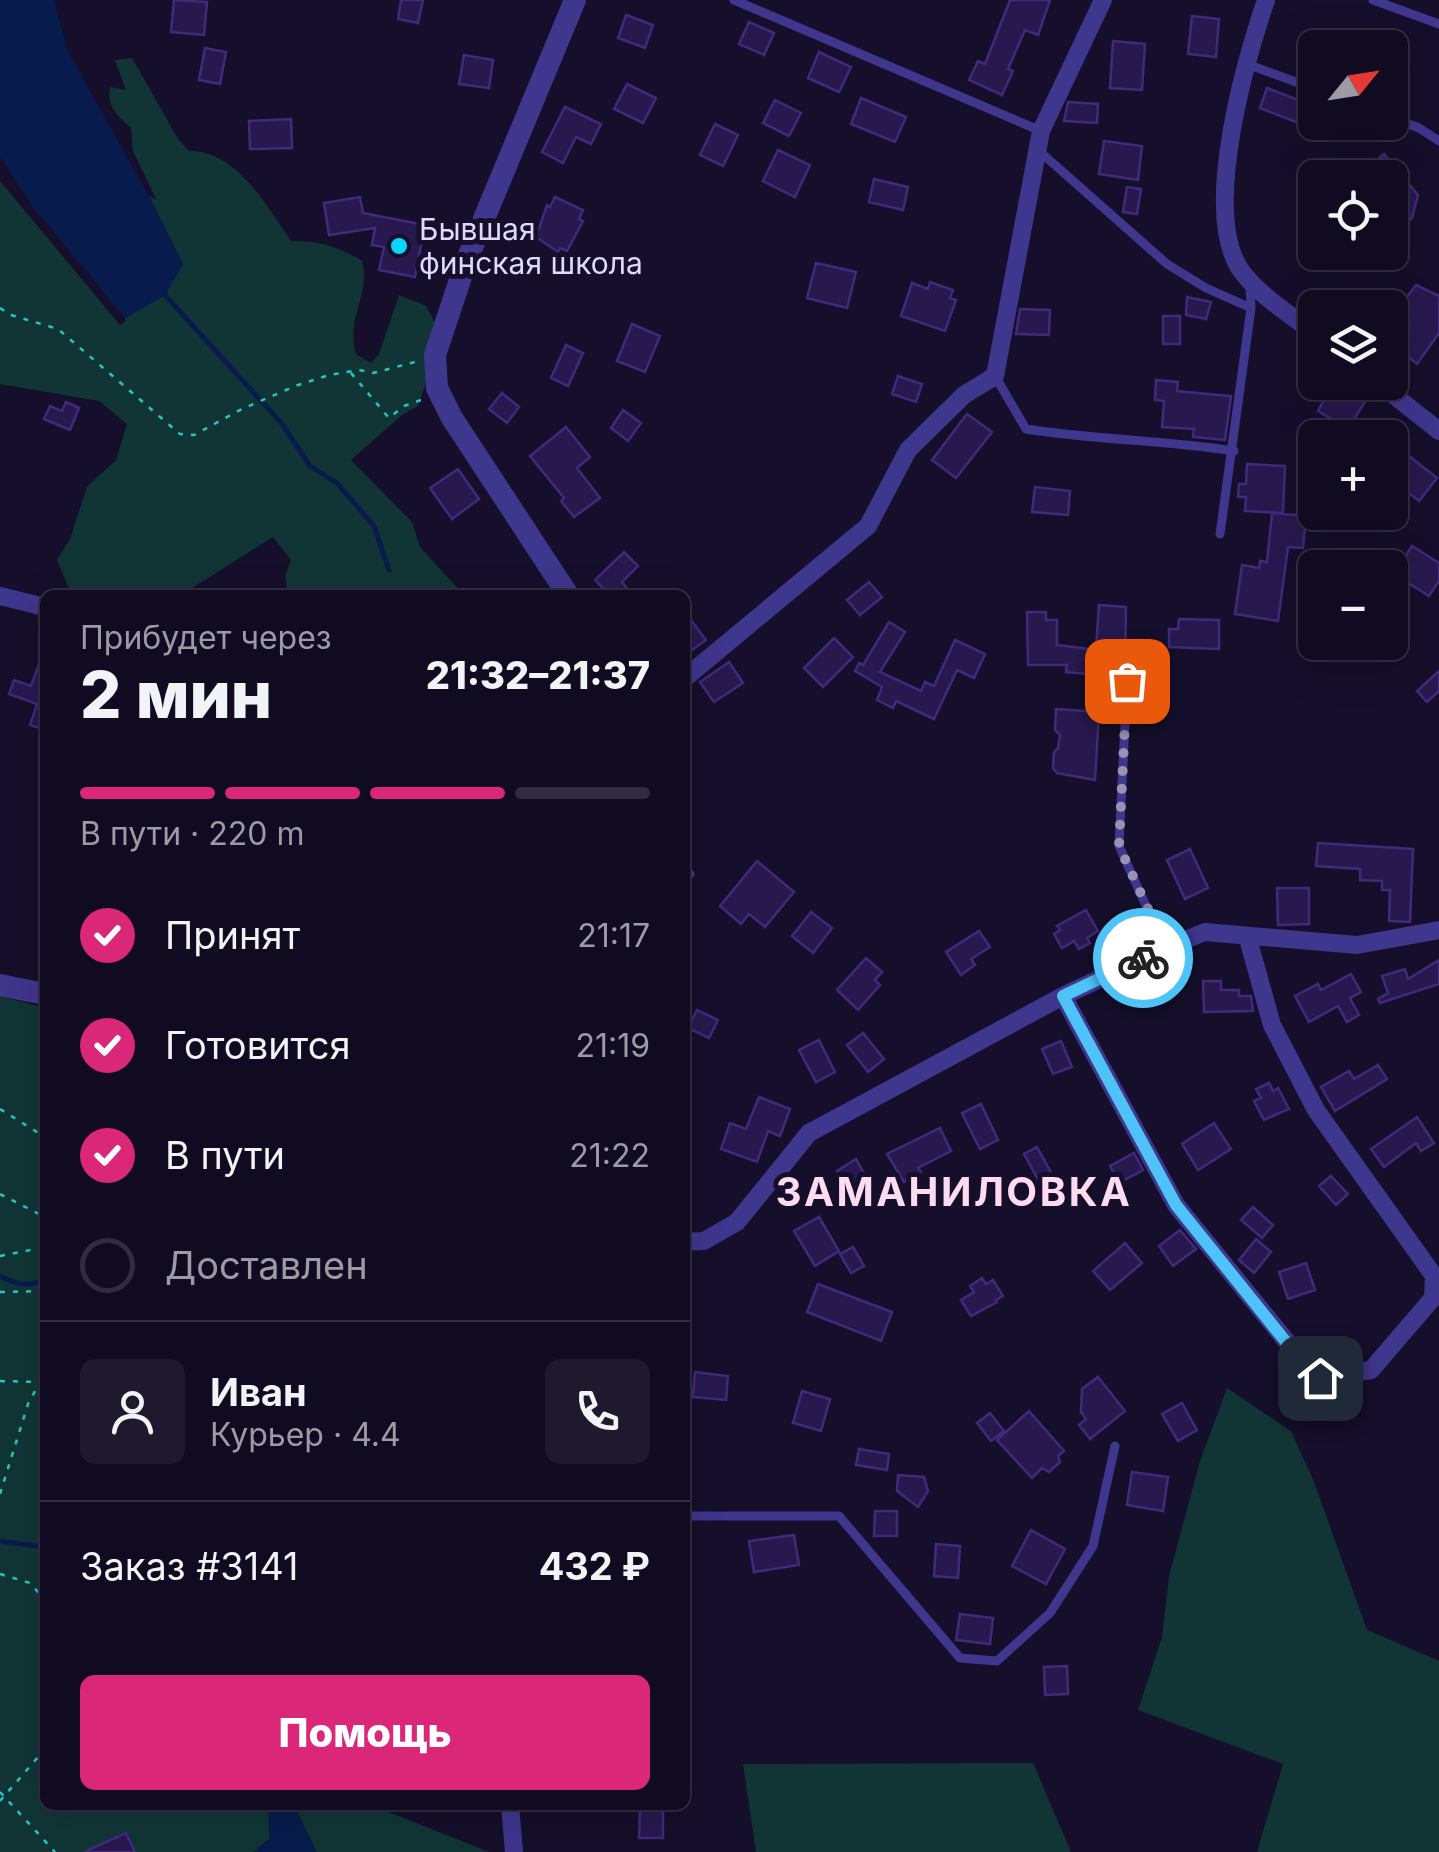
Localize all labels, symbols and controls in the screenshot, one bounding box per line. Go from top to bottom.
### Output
north arrow [1298,30,1408,140]
map controls [1298,30,1408,660]
button: locate [1298,160,1408,270]
place label: Бывшая финская школа [419,211,643,281]
marker: Бывшая финская школа [388,235,410,257]
button: layers [1298,290,1408,400]
button: + [1298,420,1408,530]
button: − [1298,550,1408,660]
text: Прибудет через [80,618,332,657]
pin [1085,639,1170,724]
text: 21:32–21:37 [426,652,650,698]
icon: bag [1100,654,1155,709]
text: 2 мин [80,655,272,734]
text: В пути · 220 m [80,814,305,853]
icon: check [80,908,135,963]
courier [1093,908,1193,1008]
text: Принят [165,912,300,958]
text: 21:17 [577,916,650,955]
icon: bike [1116,931,1171,986]
icon: check [80,1018,135,1073]
text: Готовится [165,1022,350,1068]
text: 21:19 [575,1026,650,1065]
icon: check [80,1128,135,1183]
text: В пути [165,1132,285,1178]
text: 21:22 [569,1136,650,1175]
district label: ЗАМАНИЛОВКА [776,1167,1132,1216]
text: Доставлен [165,1242,368,1288]
pin [1278,1336,1363,1421]
icon: home [1293,1351,1348,1406]
button: person [80,1359,185,1464]
button: phone [545,1359,650,1464]
text: Иван [210,1369,307,1415]
text: Курьер · 4.4 [210,1415,401,1454]
text: Заказ #3141 [80,1543,298,1589]
text: 432 ₽ [539,1543,650,1589]
button: Помощь [80,1675,650,1790]

